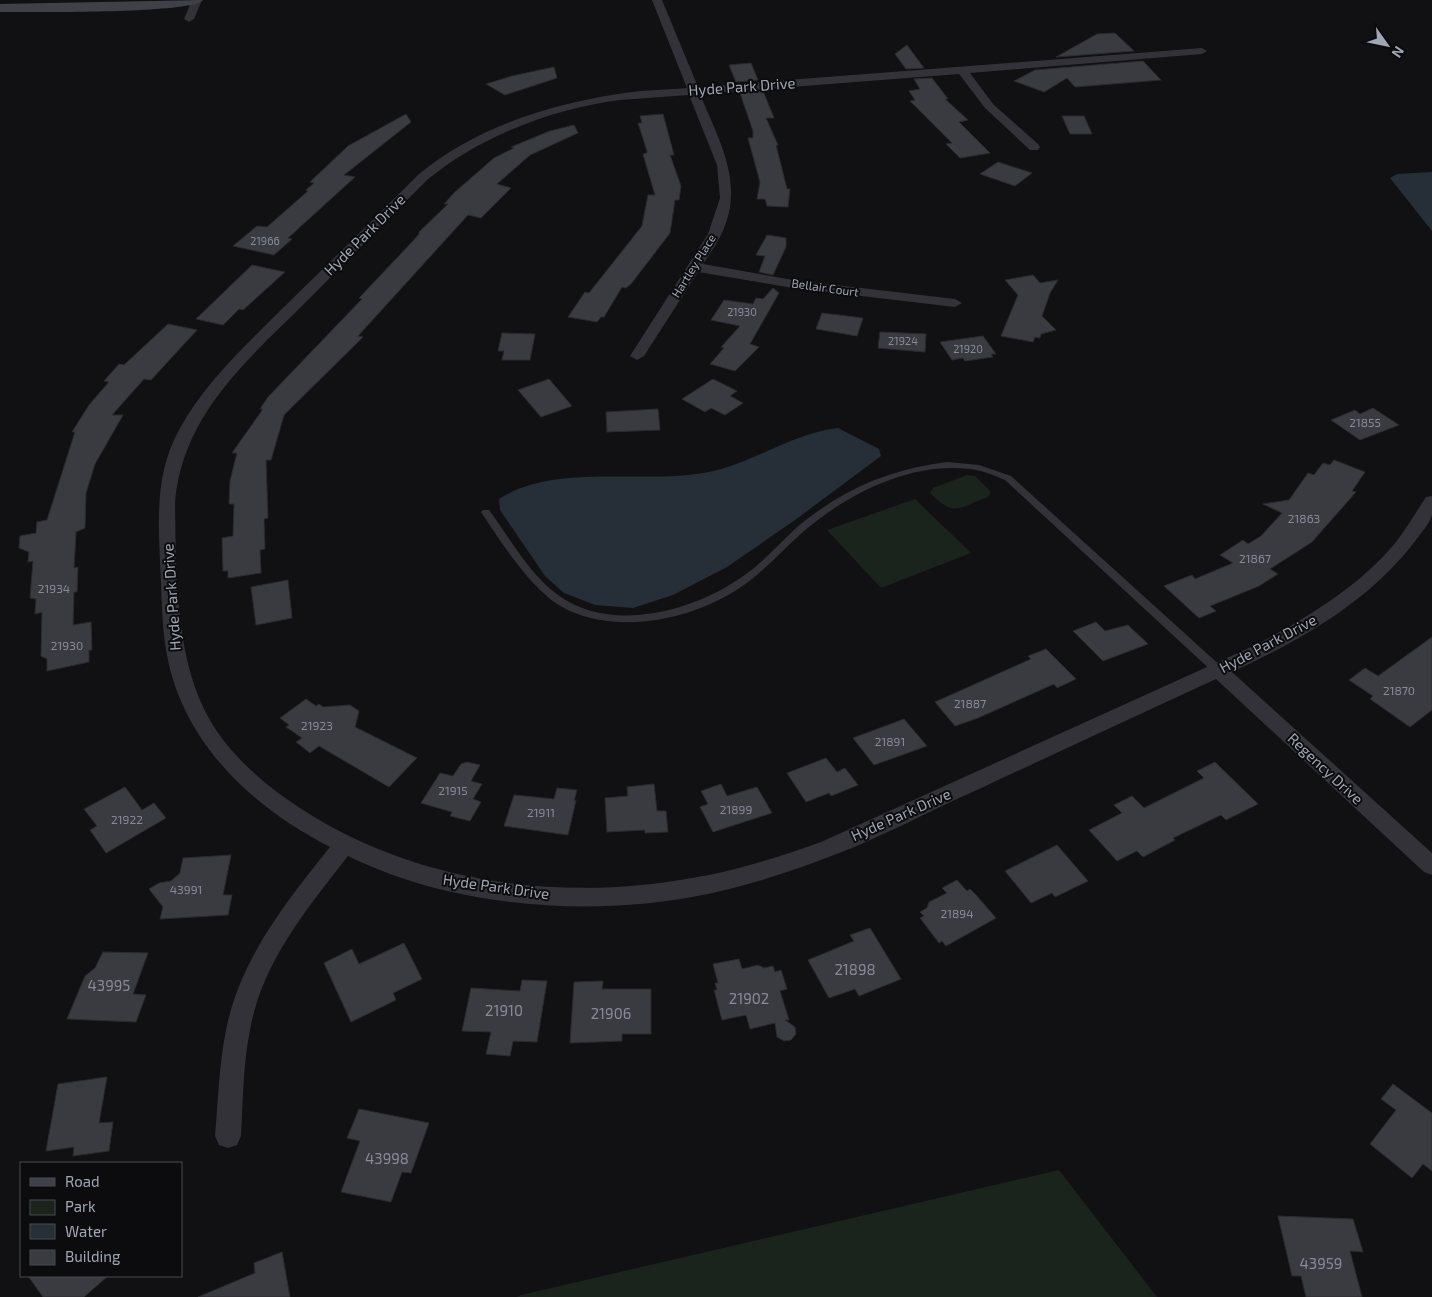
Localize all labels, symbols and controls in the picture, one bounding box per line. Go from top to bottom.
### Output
north arrow [1362,20,1412,70]
text: N [1388,43,1408,61]
street label: Hyde Park Drive [688,73,796,99]
street label: Hyde Park Drive [320,190,409,279]
street label: Hartley Place [668,231,718,300]
house number: 21966 [250,234,280,247]
street label: Bellair Court [791,275,860,299]
house number: 21930 [727,305,757,318]
house number: 21924 [888,334,918,347]
house number: 21920 [953,342,983,355]
house number: 21855 [1349,415,1381,429]
house number: 21863 [1288,511,1320,525]
street label: Hyde Park Drive [158,543,184,651]
house number: 21867 [1239,551,1271,565]
house number: 21934 [38,581,70,595]
street label: Hyde Park Drive [1216,610,1319,676]
house number: 21930 [51,638,83,652]
house number: 21870 [1383,683,1415,697]
house number: 21887 [954,696,986,710]
house number: 21923 [301,718,333,732]
street label: Regency Drive [1284,729,1367,808]
house number: 21891 [875,734,905,748]
house number: 21915 [438,783,468,797]
street label: Hyde Park Drive [848,784,953,844]
house number: 21899 [720,802,752,816]
house number: 21911 [527,805,555,819]
house number: 21922 [111,812,143,826]
street label: Hyde Park Drive [442,870,551,902]
house number: 43991 [170,882,202,896]
house number: 21894 [940,906,974,920]
house number: 21898 [834,960,876,978]
house number: 43995 [88,976,130,994]
house number: 21902 [729,989,769,1007]
house number: 21910 [485,1001,523,1019]
house number: 21906 [591,1004,631,1022]
house number: 43998 [365,1149,409,1167]
legend [20,1162,182,1277]
text: Road [65,1172,100,1190]
text: Park [65,1197,96,1215]
text: Water [65,1222,107,1240]
text: Building [65,1247,121,1265]
house number: 43959 [1300,1254,1342,1272]

